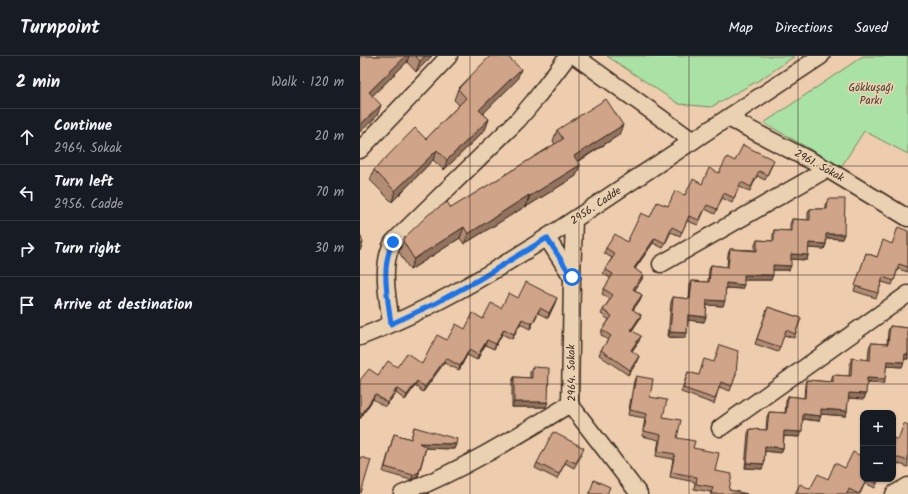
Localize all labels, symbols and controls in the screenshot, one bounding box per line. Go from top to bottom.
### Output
text: Turnpoint [20,13,100,43]
text: Map [728,17,753,39]
text: Directions [775,17,833,39]
text: Saved [855,17,888,39]
text: 2 min [16,69,60,96]
text: Walk · 120 m [271,72,344,93]
park label: Gökkuşağı Parkı [848,79,894,110]
text: Continue [54,114,112,138]
icon: ahead [16,126,38,148]
text: 20 m [314,126,344,147]
text: 2964. Sokak [54,138,122,159]
street label: 2961. Sokak [791,145,848,188]
text: Turn left [54,170,114,194]
icon: left [16,182,38,204]
text: 70 m [316,182,344,203]
street label: 2956. Cadde [567,182,625,230]
text: 2956. Cadde [54,194,123,215]
route end [384,233,402,251]
text: Turn right [54,237,121,261]
icon: right [16,238,38,260]
text: 30 m [315,238,344,259]
route start [563,268,581,286]
text: Arrive at destination [54,293,193,317]
icon: arrive [16,294,38,316]
street label: 2964. Sokak [562,343,581,402]
map controls [860,410,896,482]
button: + [860,410,896,446]
button: − [860,446,896,482]

